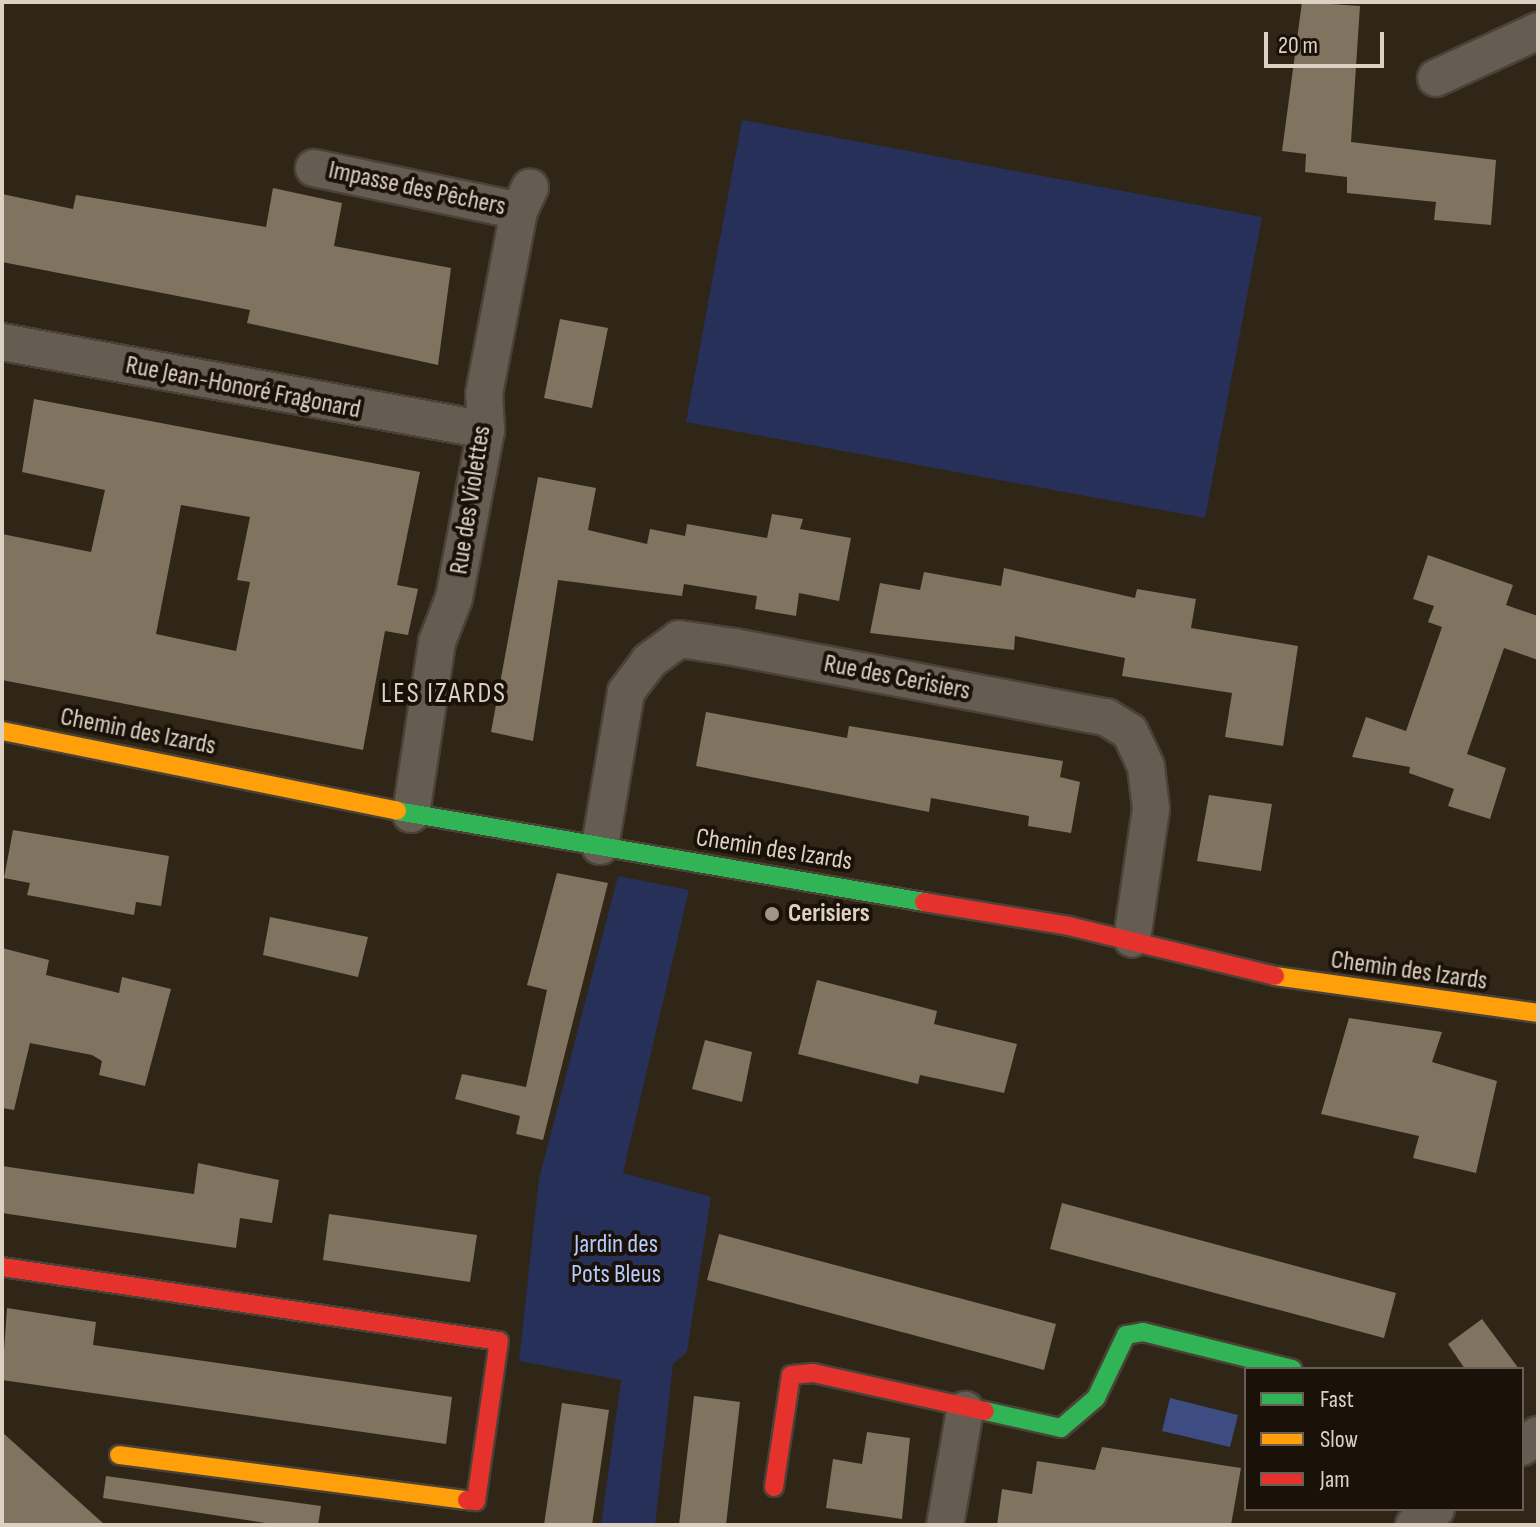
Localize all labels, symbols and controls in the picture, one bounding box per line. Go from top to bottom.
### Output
scale bar [1268,16,1388,66]
text: 20 m [1278,31,1318,60]
street label: Impasse des Pêchers [326,155,508,223]
street label: Rue Jean-Honoré Fragonard [123,350,363,426]
street label: Rue des Violettes [444,423,498,577]
street label: Rue des Cerisiers [821,649,973,707]
district label: LES IZARDS [381,677,507,711]
street label: Chemin des Izards [58,702,218,762]
street label: Chemin des Izards [694,822,854,878]
place label: Cerisiers [788,898,870,930]
marker: Cerisiers [763,905,781,923]
street label: Chemin des Izards [1329,945,1489,997]
park label: Jardin des Pots Bleus [571,1229,661,1290]
legend [1244,1367,1524,1511]
text: Fast [1320,1385,1354,1414]
text: Slow [1320,1425,1358,1454]
text: Jam [1320,1465,1350,1494]

